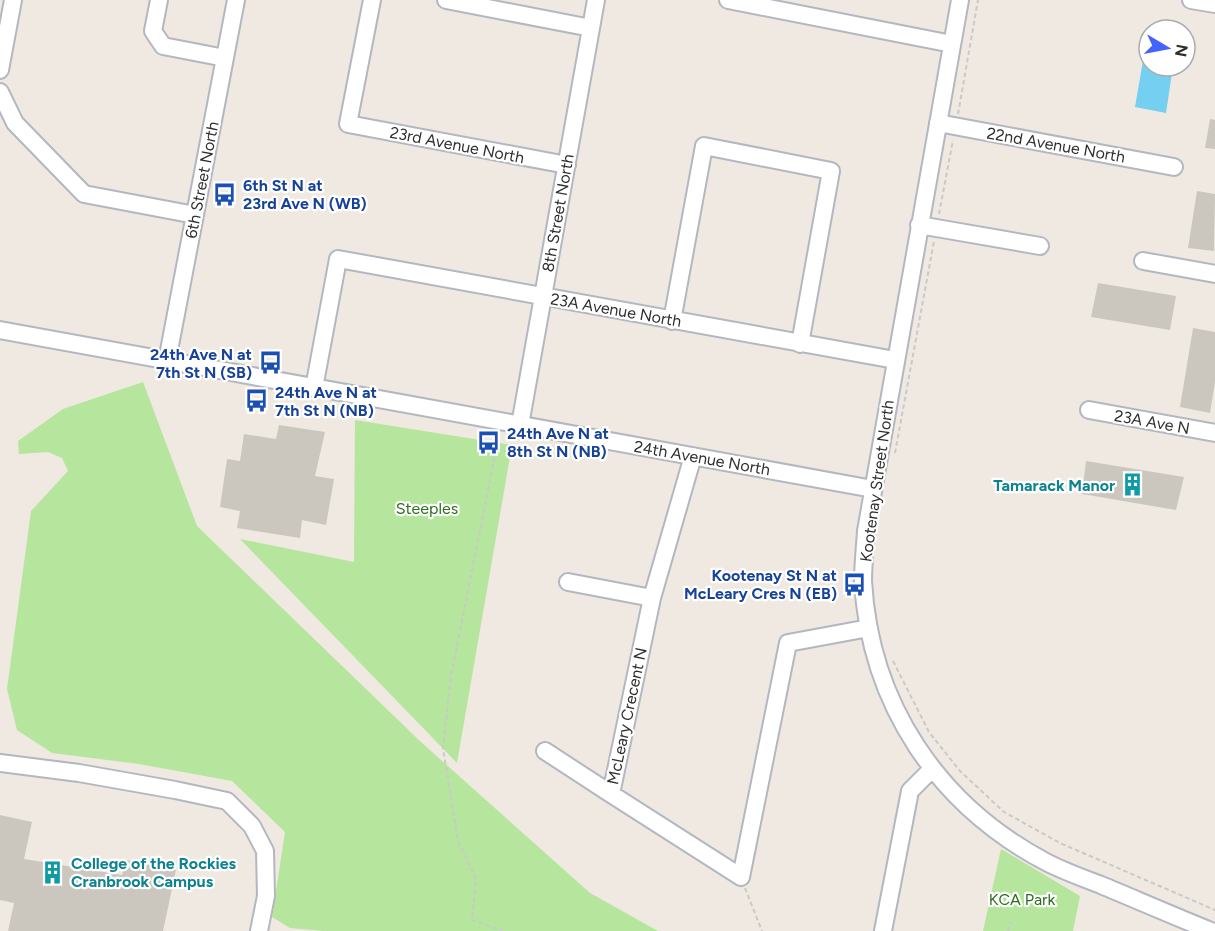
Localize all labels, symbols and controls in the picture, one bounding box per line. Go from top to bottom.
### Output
north arrow [1137,18,1197,78]
text: N [1171,43,1192,58]
street label: 6th Street North [181,120,223,240]
street label: 23rd Avenue North [388,123,526,167]
street label: 22nd Avenue North [985,123,1127,167]
street label: 8th Street North [538,152,578,274]
place label: 6th St N at 23rd Ave N (WB) [243,176,367,213]
bus stop icon: 6th St N at 23rd Ave N (WB) [212,181,238,207]
street label: 23A Avenue North [549,289,683,331]
place label: 24th Ave N at 7th St N (SB) [150,345,252,382]
bus stop icon: 24th Ave N at 7th St N (SB) [257,350,283,376]
place label: 24th Ave N at 7th St N (NB) [275,383,377,420]
bus stop icon: 24th Ave N at 7th St N (NB) [244,388,270,414]
street label: Kootenay Street North [856,399,898,563]
street label: 23A Ave N [1113,406,1191,438]
place label: 24th Ave N at 8th St N (NB) [507,424,609,461]
bus stop icon: 24th Ave N at 8th St N (NB) [476,429,502,455]
street label: 24th Avenue North [632,437,772,479]
building icon: Tamarack Manor [1120,472,1146,498]
place label: Tamarack Manor [993,476,1115,495]
park label: Steeples [396,499,458,518]
place label: Kootenay St N at McLeary Cres N (EB) [684,566,837,603]
bus stop icon: Kootenay St N at McLeary Cres N (EB) [842,571,868,597]
street label: McLeary Crecent N [603,646,651,786]
place label: College of the Rockies Cranbrook Campus [71,854,237,891]
building icon: College of the Rockies Cranbrook Campus [40,859,66,885]
park label: KCA Park [989,890,1055,909]

